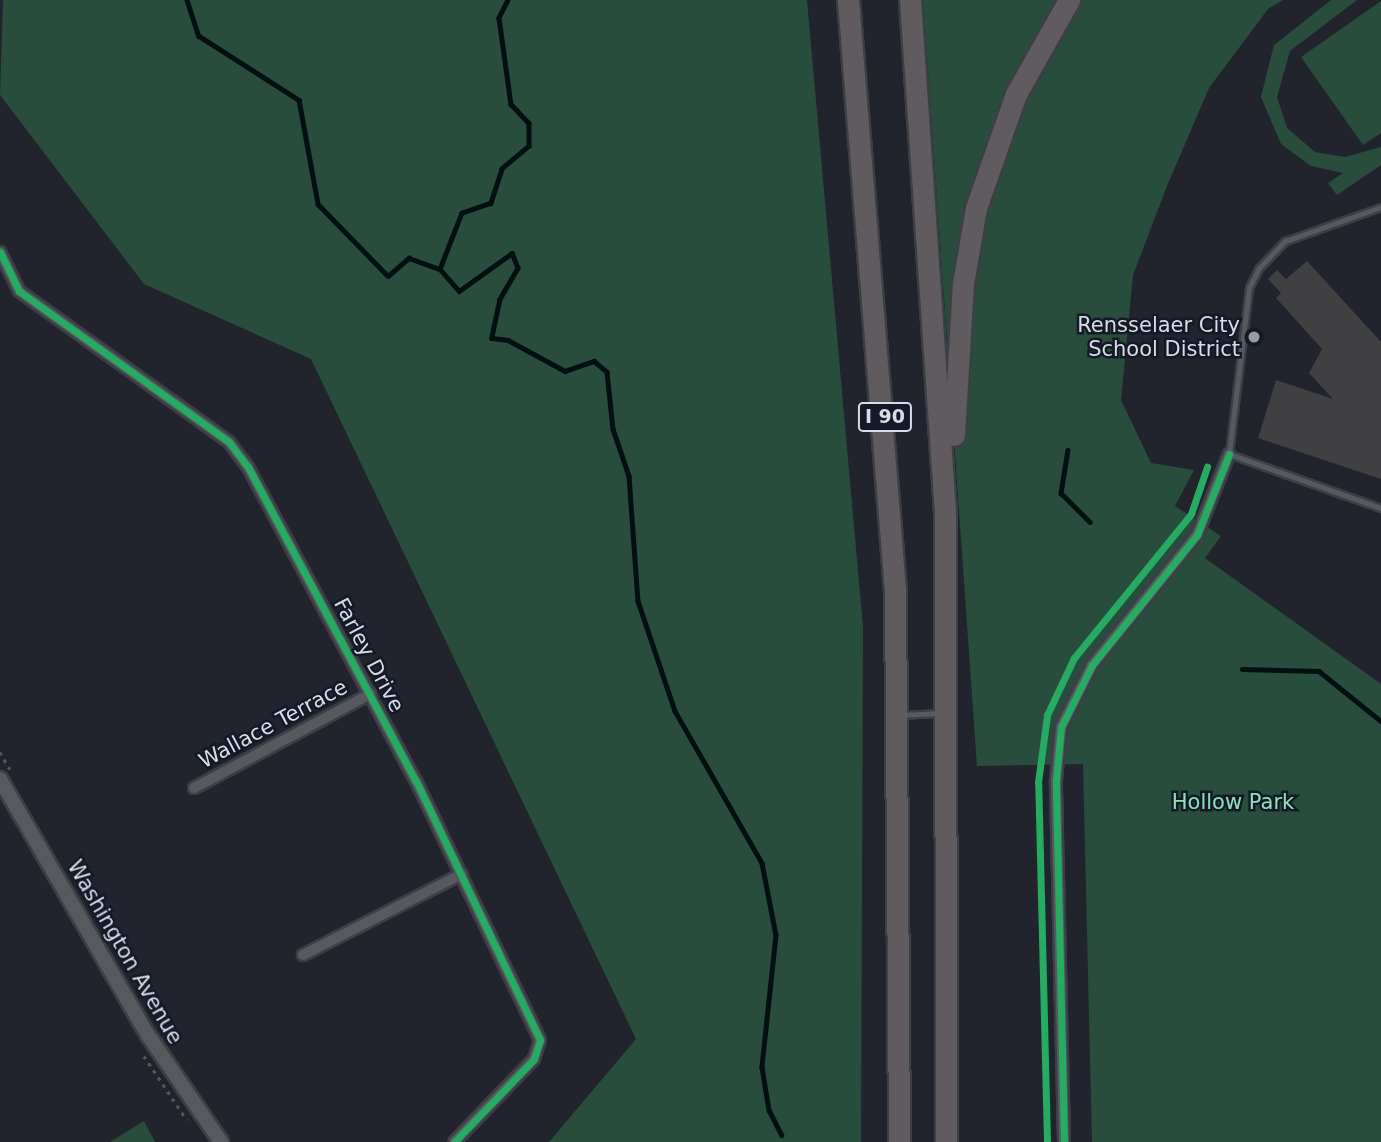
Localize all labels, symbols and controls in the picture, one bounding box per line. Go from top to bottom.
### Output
place label: Rensselaer City School District [1077,312,1240,362]
marker: Rensselaer City School District [1246,329,1262,345]
road number: I 90 [857,402,913,432]
street label: Farley Drive [328,594,410,716]
street label: Wallace Terrace [195,674,351,774]
park label: Hollow Park [1172,789,1294,815]
street label: Washington Avenue [62,856,188,1048]

